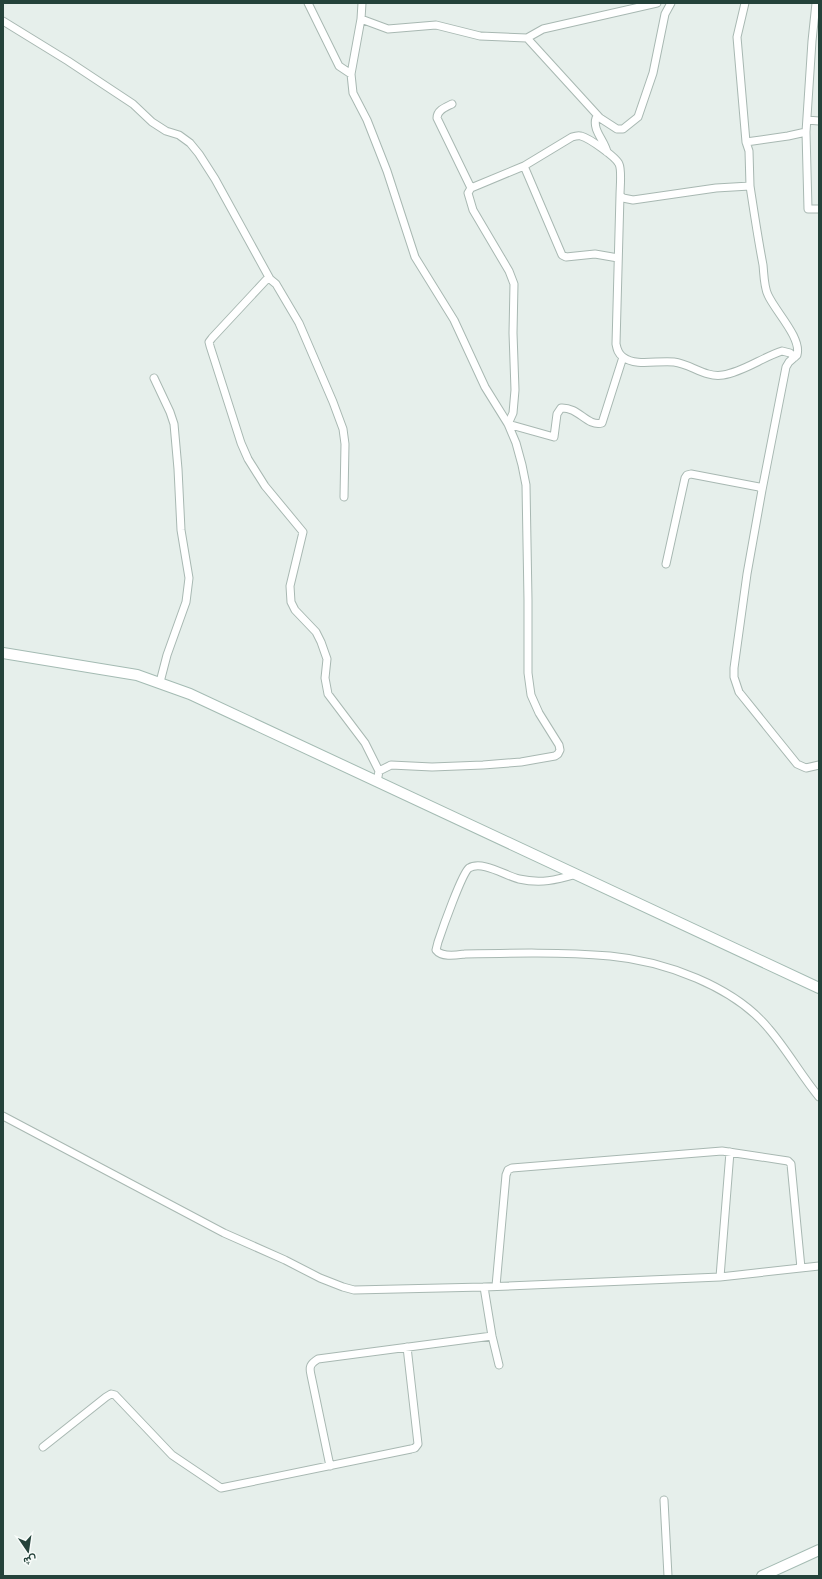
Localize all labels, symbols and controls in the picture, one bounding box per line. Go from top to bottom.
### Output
north arrow [8,1531,48,1571]
text: ش [22,1551,38,1570]

